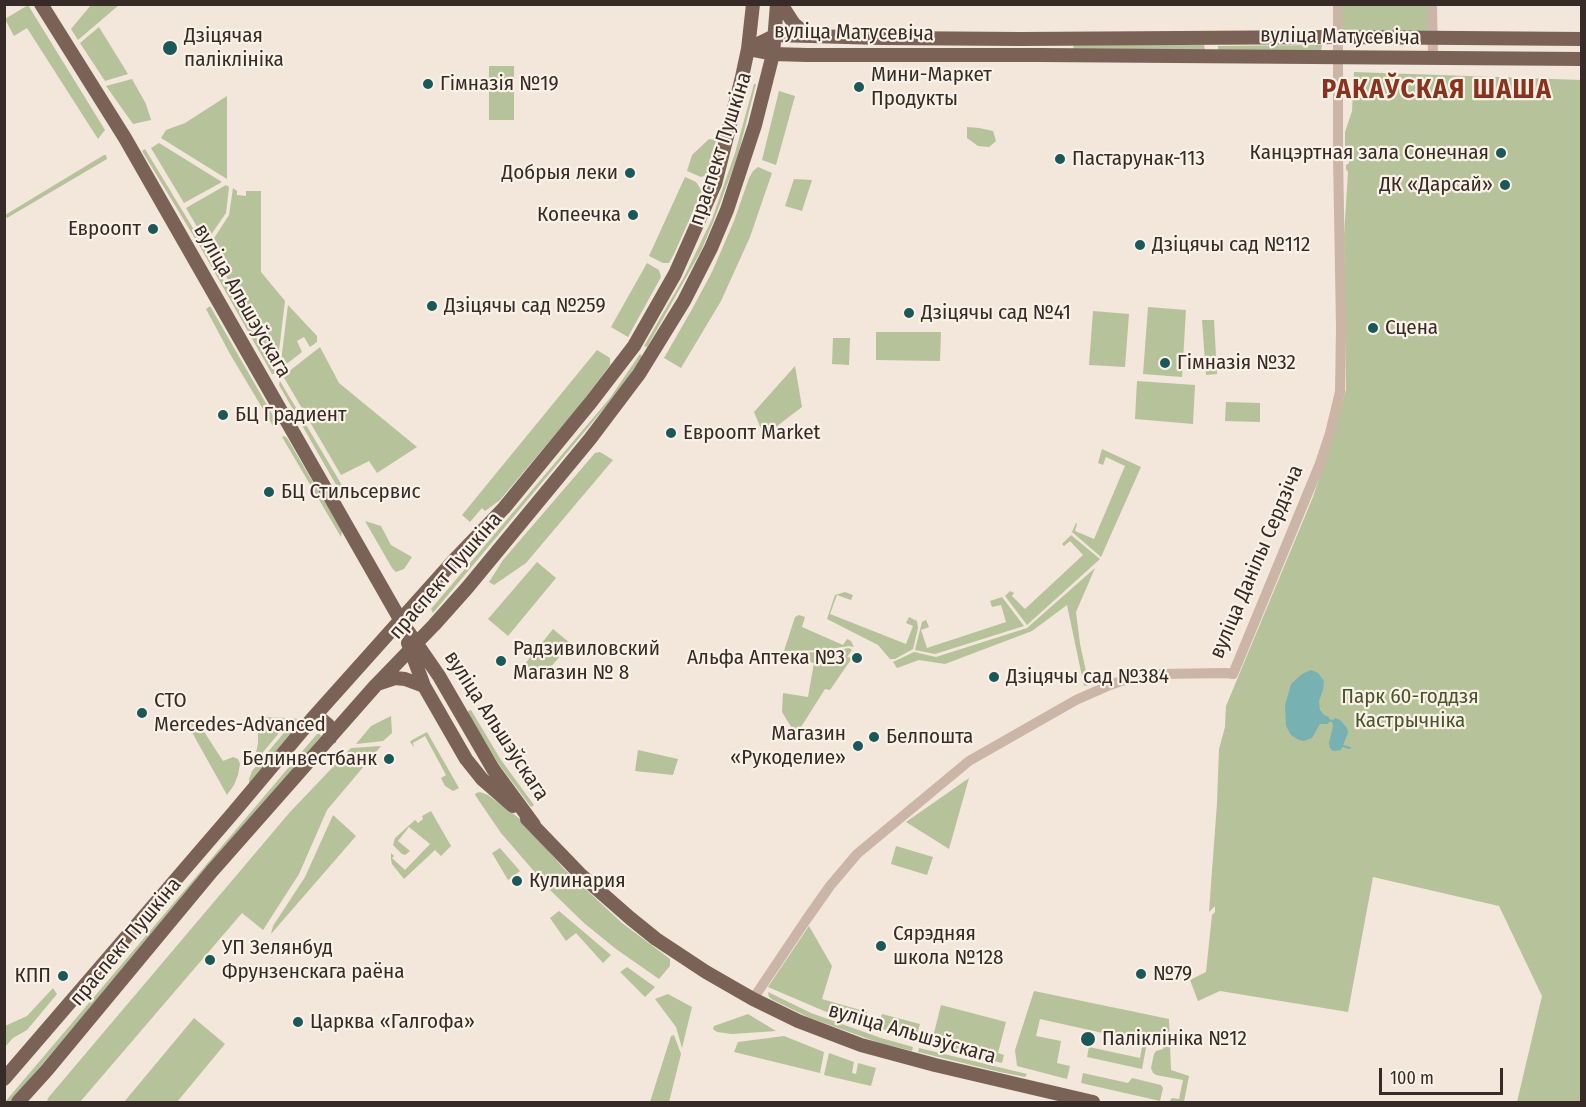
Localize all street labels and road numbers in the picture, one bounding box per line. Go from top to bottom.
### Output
street label: вуліца Матусевіча [774,19,934,47]
street label: вуліца Матусевіча [1260,23,1420,51]
street label: праспект Пушкіна [684,69,758,229]
street label: вуліца Альшэўскага [188,220,296,382]
street label: вуліца Данілы Сердзіча [1205,462,1309,662]
street label: праспект Пушкіна [384,507,508,645]
street label: вуліца Альшэўскага [438,646,554,806]
street label: праспект Пушкіна [65,873,187,1011]
street label: вуліца Альшэўскага [825,998,999,1070]

